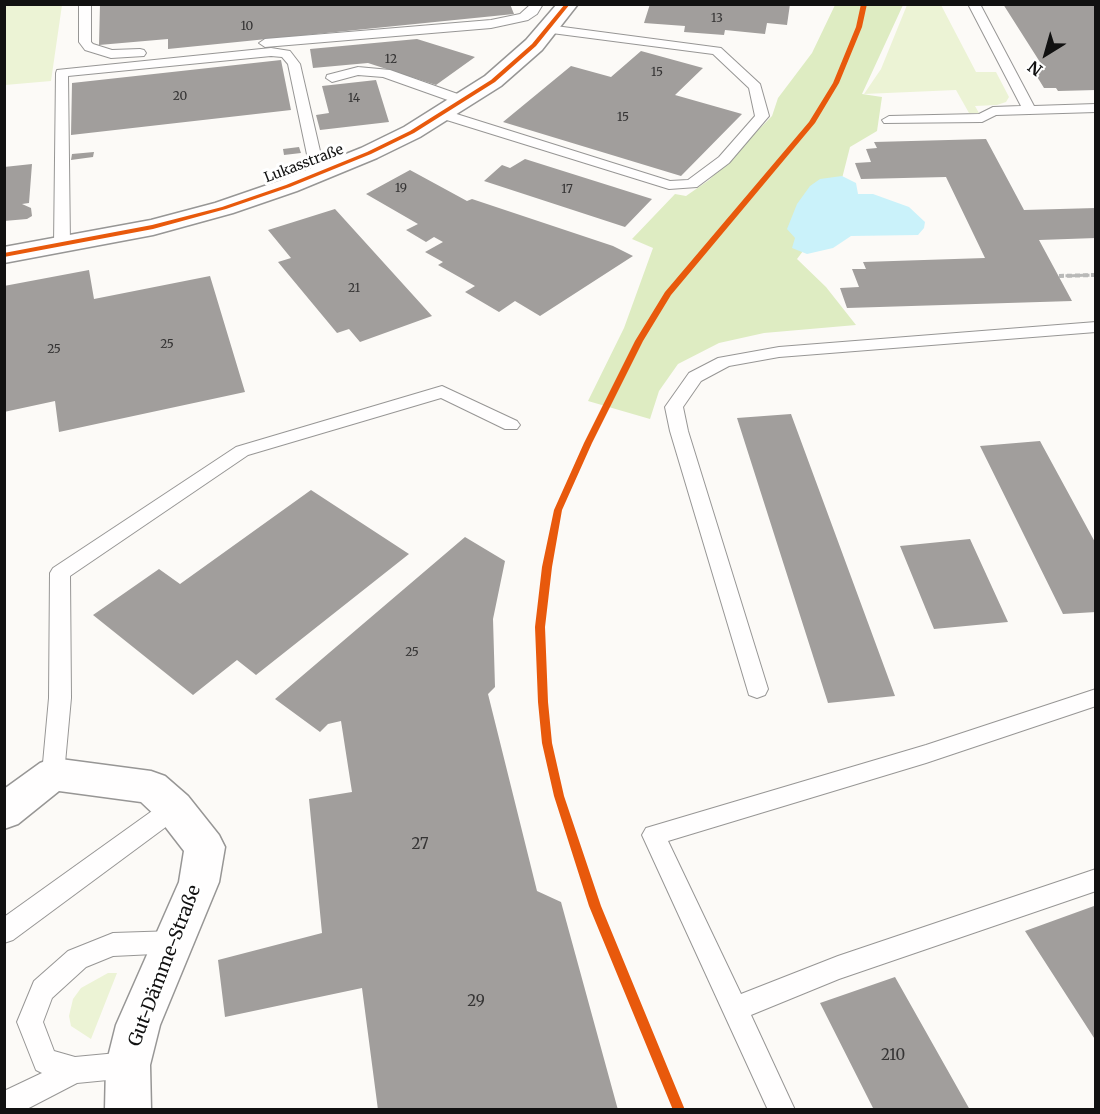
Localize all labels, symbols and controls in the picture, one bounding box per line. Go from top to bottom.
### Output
house number: 13 [711,12,723,26]
house number: 10 [241,20,253,34]
north arrow [1016,24,1076,84]
house number: 12 [385,53,397,67]
text: N [1024,57,1046,80]
house number: 15 [651,66,663,80]
house number: 20 [173,90,187,104]
house number: 14 [348,92,360,106]
house number: 15 [617,111,629,125]
street label: Lukasstraße [262,141,346,187]
house number: 19 [395,182,407,196]
house number: 17 [561,183,573,197]
house number: 21 [348,282,360,296]
house number: 25 [160,338,174,352]
house number: 25 [47,343,61,357]
house number: 25 [405,646,419,660]
house number: 27 [412,836,428,854]
street label: Gut-Dämme-Straße [124,882,206,1050]
house number: 29 [467,993,485,1011]
house number: 210 [881,1047,905,1065]

